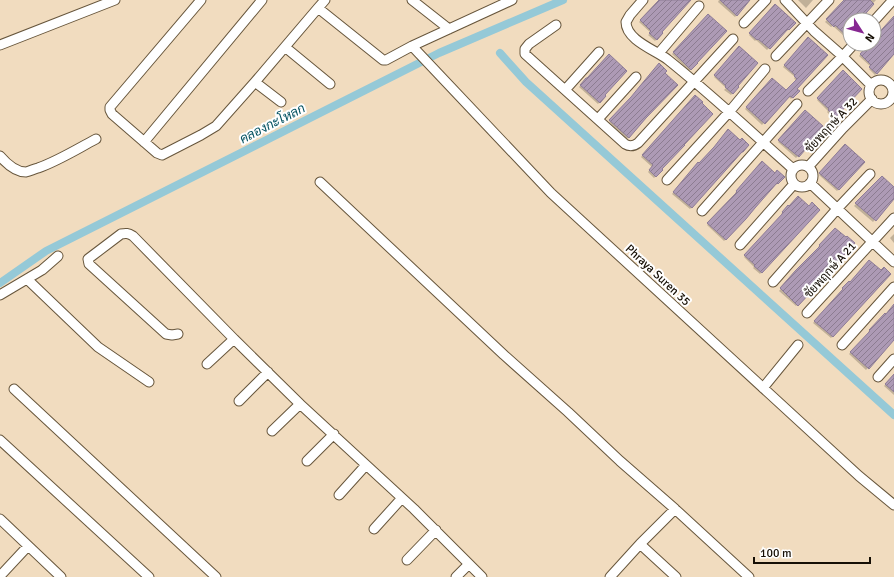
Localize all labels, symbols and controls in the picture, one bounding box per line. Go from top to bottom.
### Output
north arrow [842,12,882,52]
text: N [862,31,877,45]
street label: ชัยพฤกษ์ A 32 [801,94,861,156]
water label: คลองกะโหลก [236,100,308,147]
street label: ชัยพฤกษ์ A 21 [801,238,859,302]
street label: Phraya Suren 35 [622,241,693,309]
scale bar [754,539,870,565]
text: 100 m [760,546,792,561]

